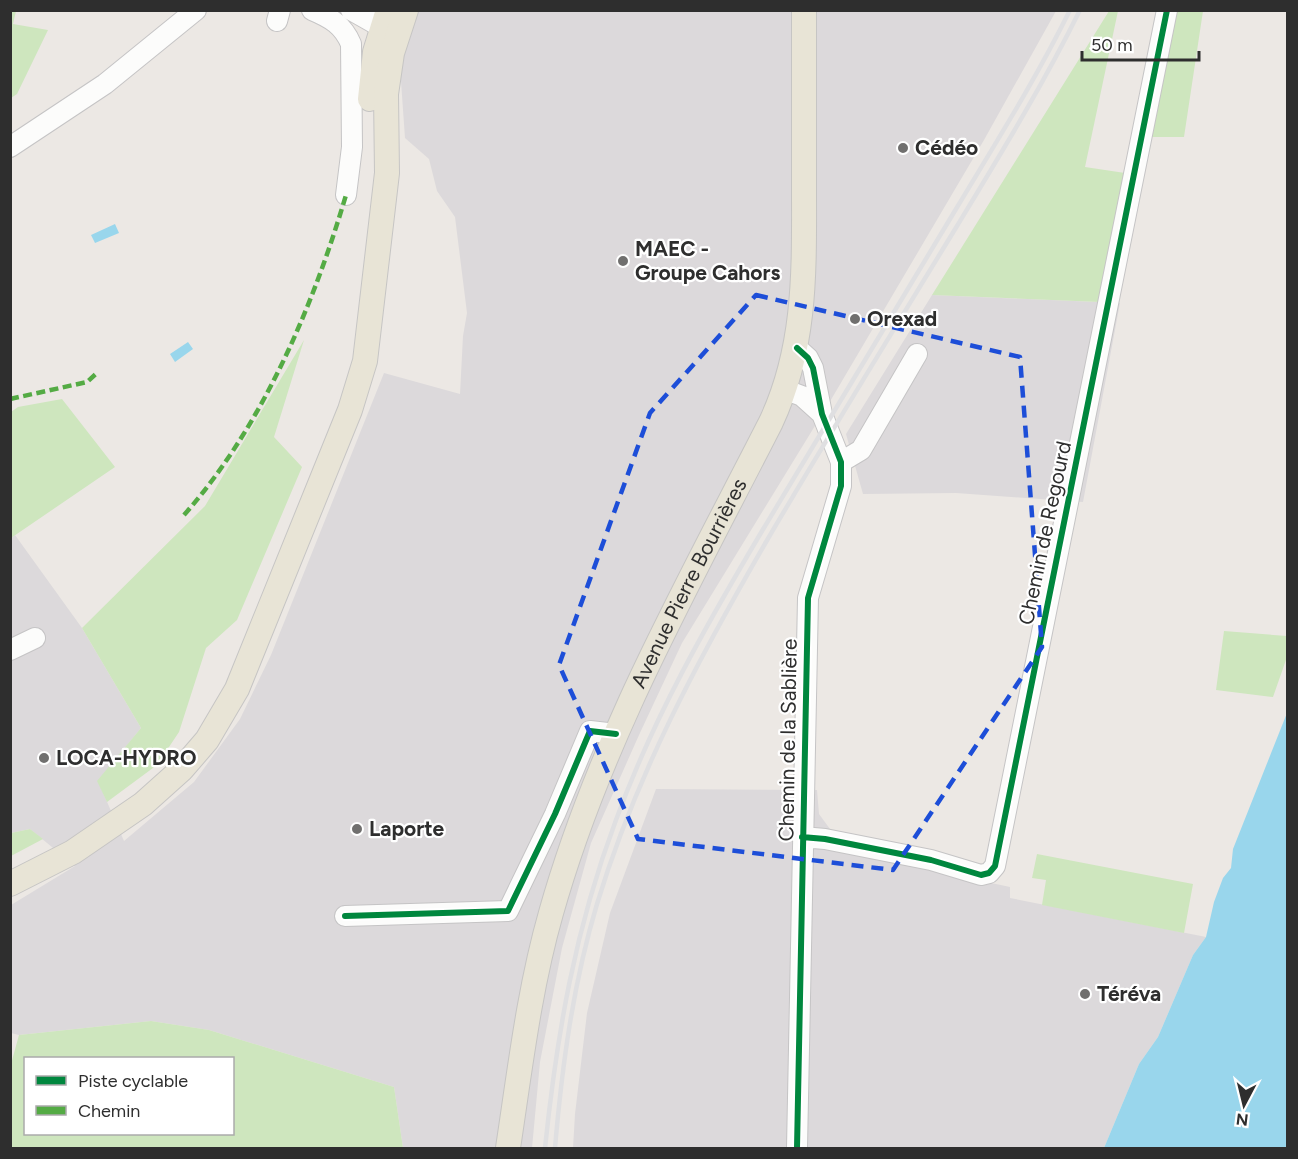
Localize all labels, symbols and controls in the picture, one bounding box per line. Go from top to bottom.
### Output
scale bar [1082,24,1199,62]
text: 50 m [1091,34,1133,56]
place label: Cédéo [915,135,978,160]
marker: Cédéo [896,141,910,155]
place label: MAEC - Groupe Cahors [635,236,780,285]
marker: MAEC - Groupe Cahors [616,254,630,268]
place label: Orexad [867,306,937,331]
marker: Orexad [848,312,862,326]
street label: Chemin de Regourd [1013,439,1076,627]
street label: Avenue Pierre Bourrières [625,474,752,692]
street label: Chemin de la Sablière [773,638,802,842]
place label: LOCA-HYDRO [56,745,196,770]
marker: LOCA-HYDRO [37,751,51,765]
place label: Laporte [369,816,445,841]
marker: Laporte [350,822,364,836]
place label: Téréva [1097,981,1161,1006]
marker: Téréva [1078,987,1092,1001]
legend [24,1057,234,1135]
text: Piste cyclable [78,1070,188,1092]
north arrow [1214,1075,1274,1135]
text: Chemin [78,1100,140,1122]
text: N [1235,1109,1250,1130]

